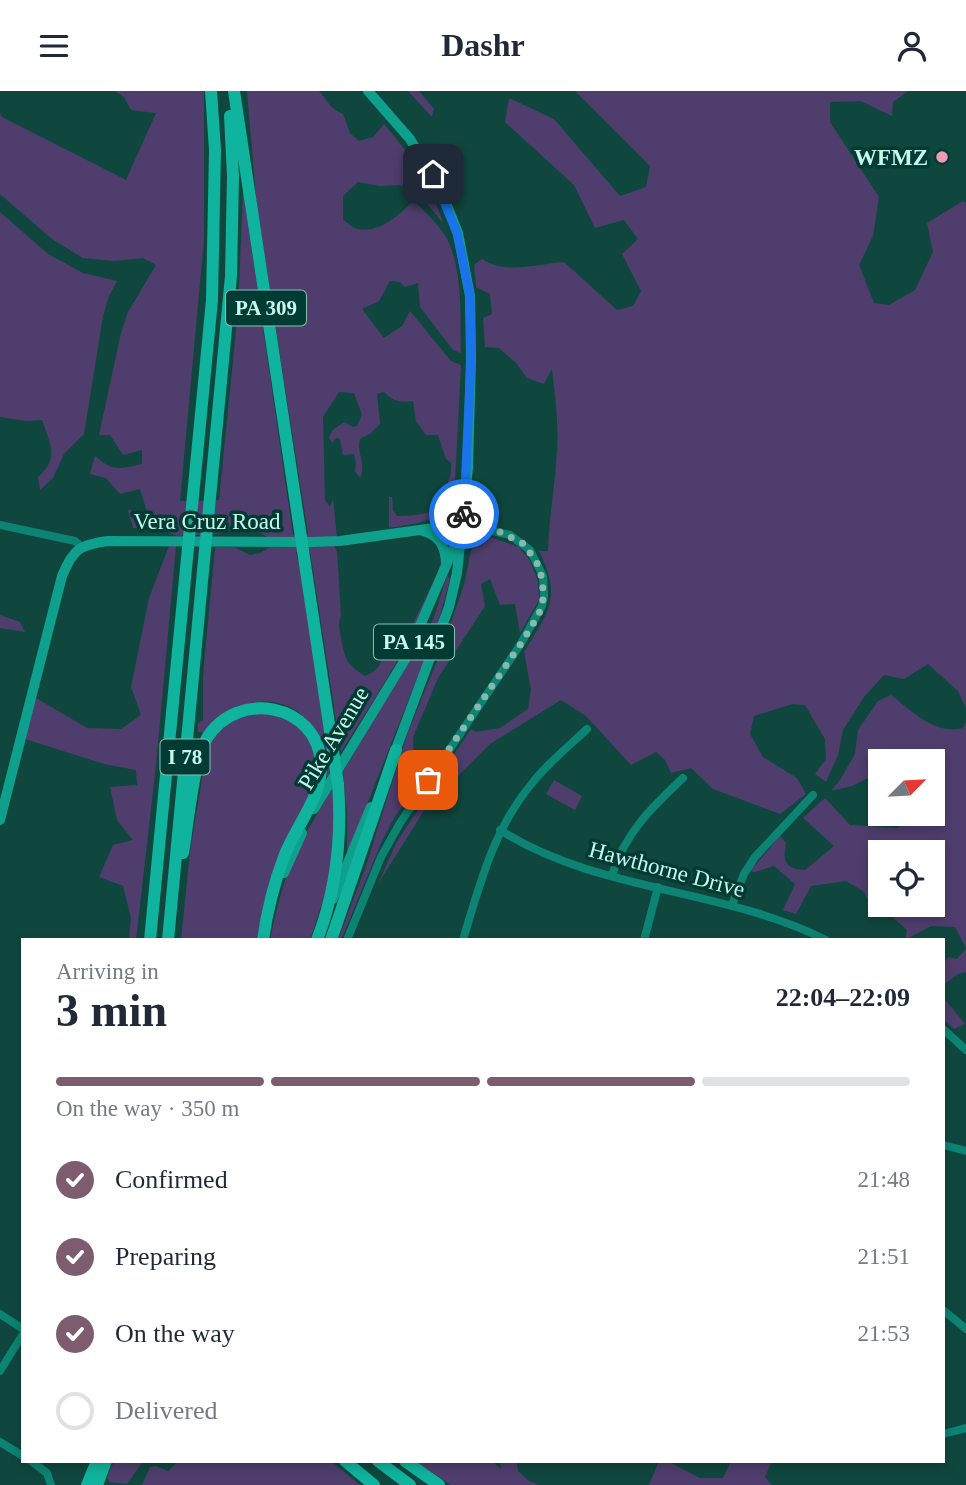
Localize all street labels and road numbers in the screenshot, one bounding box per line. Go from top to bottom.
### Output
road number: PA 309 [226,291,306,325]
street label: Vera Cruz Road [134,509,281,534]
road number: PA 145 [374,625,454,659]
street label: Pike Avenue [293,682,374,794]
road number: I 78 [160,739,210,775]
street label: Hawthorne Drive [586,837,748,902]

